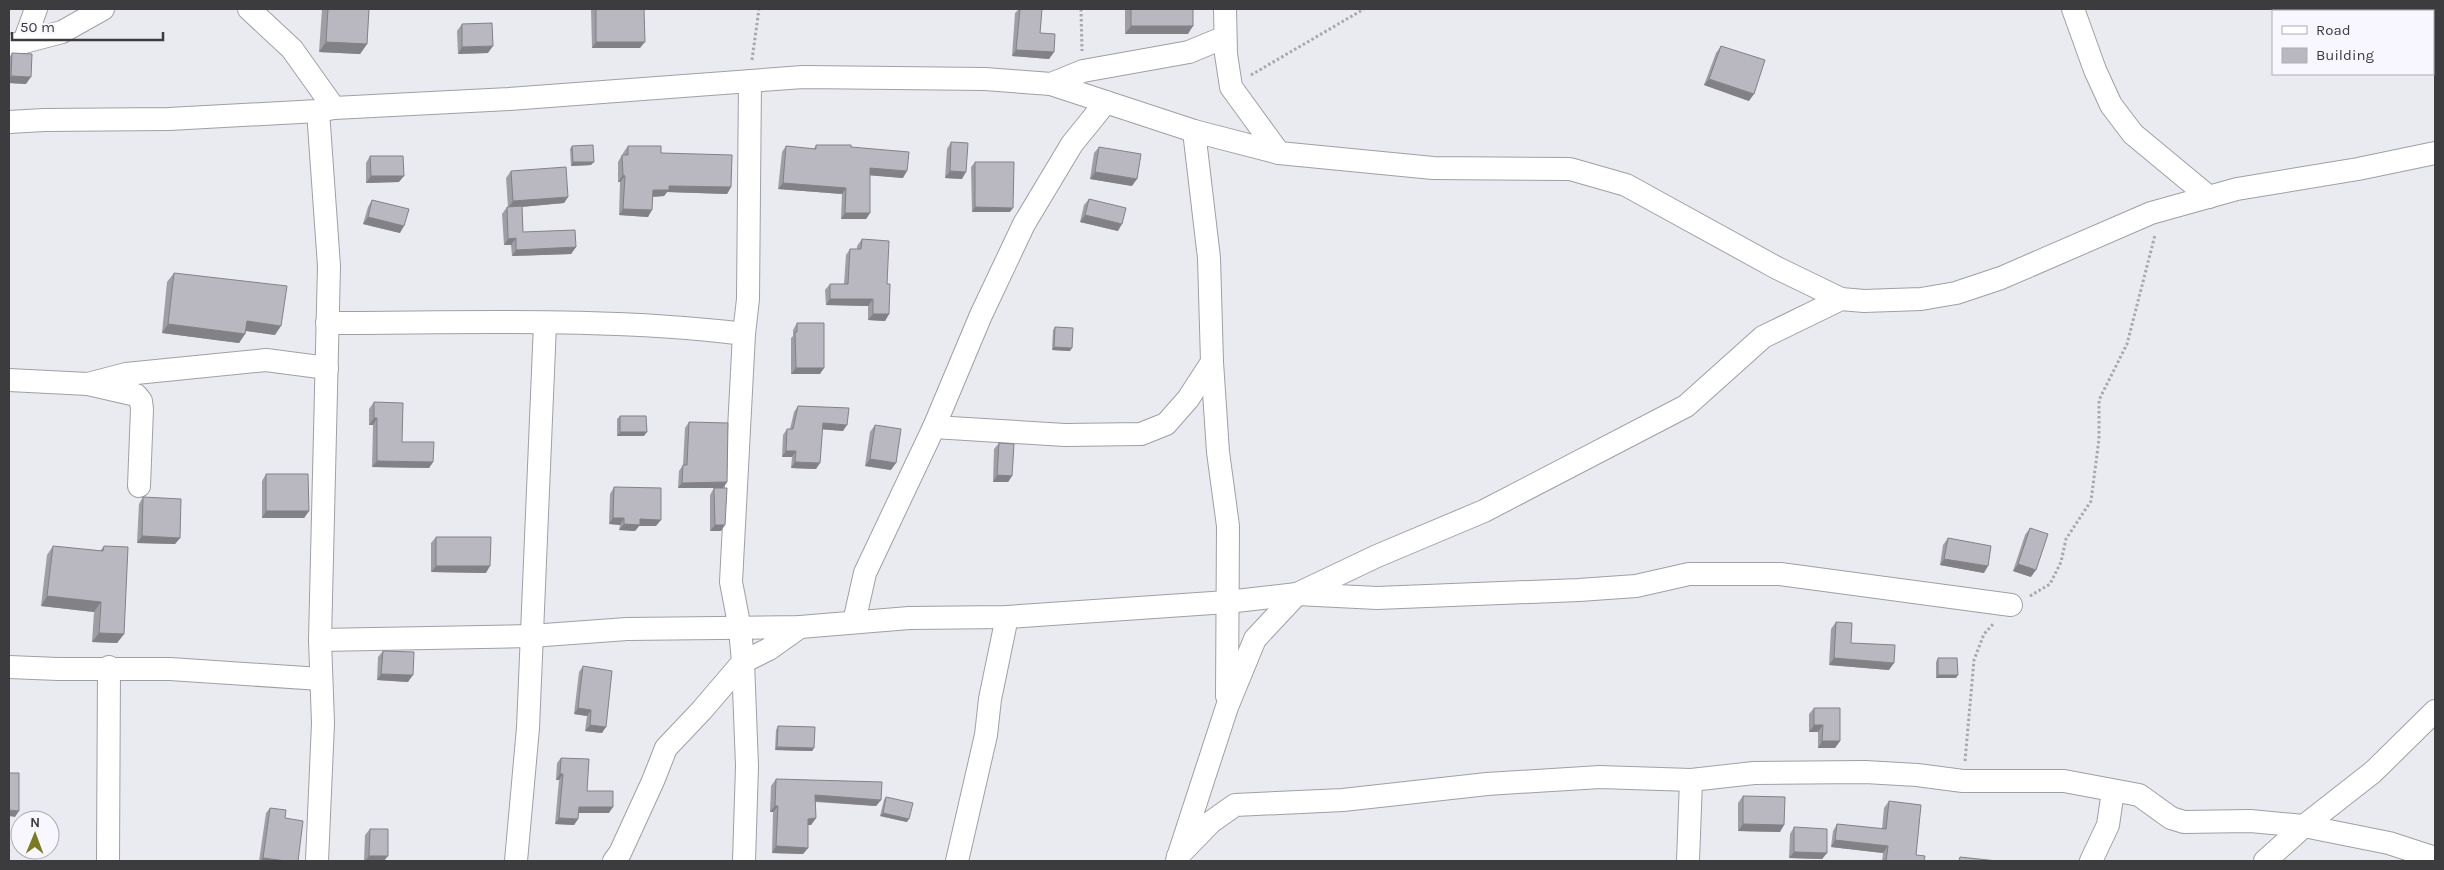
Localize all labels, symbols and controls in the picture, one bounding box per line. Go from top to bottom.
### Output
scale bar [12,10,164,42]
legend [2272,10,2434,75]
text: 50 m [20,18,55,36]
text: Road [2316,21,2351,39]
text: Building [2316,46,2374,64]
north arrow [10,810,60,860]
text: N [30,814,40,831]

